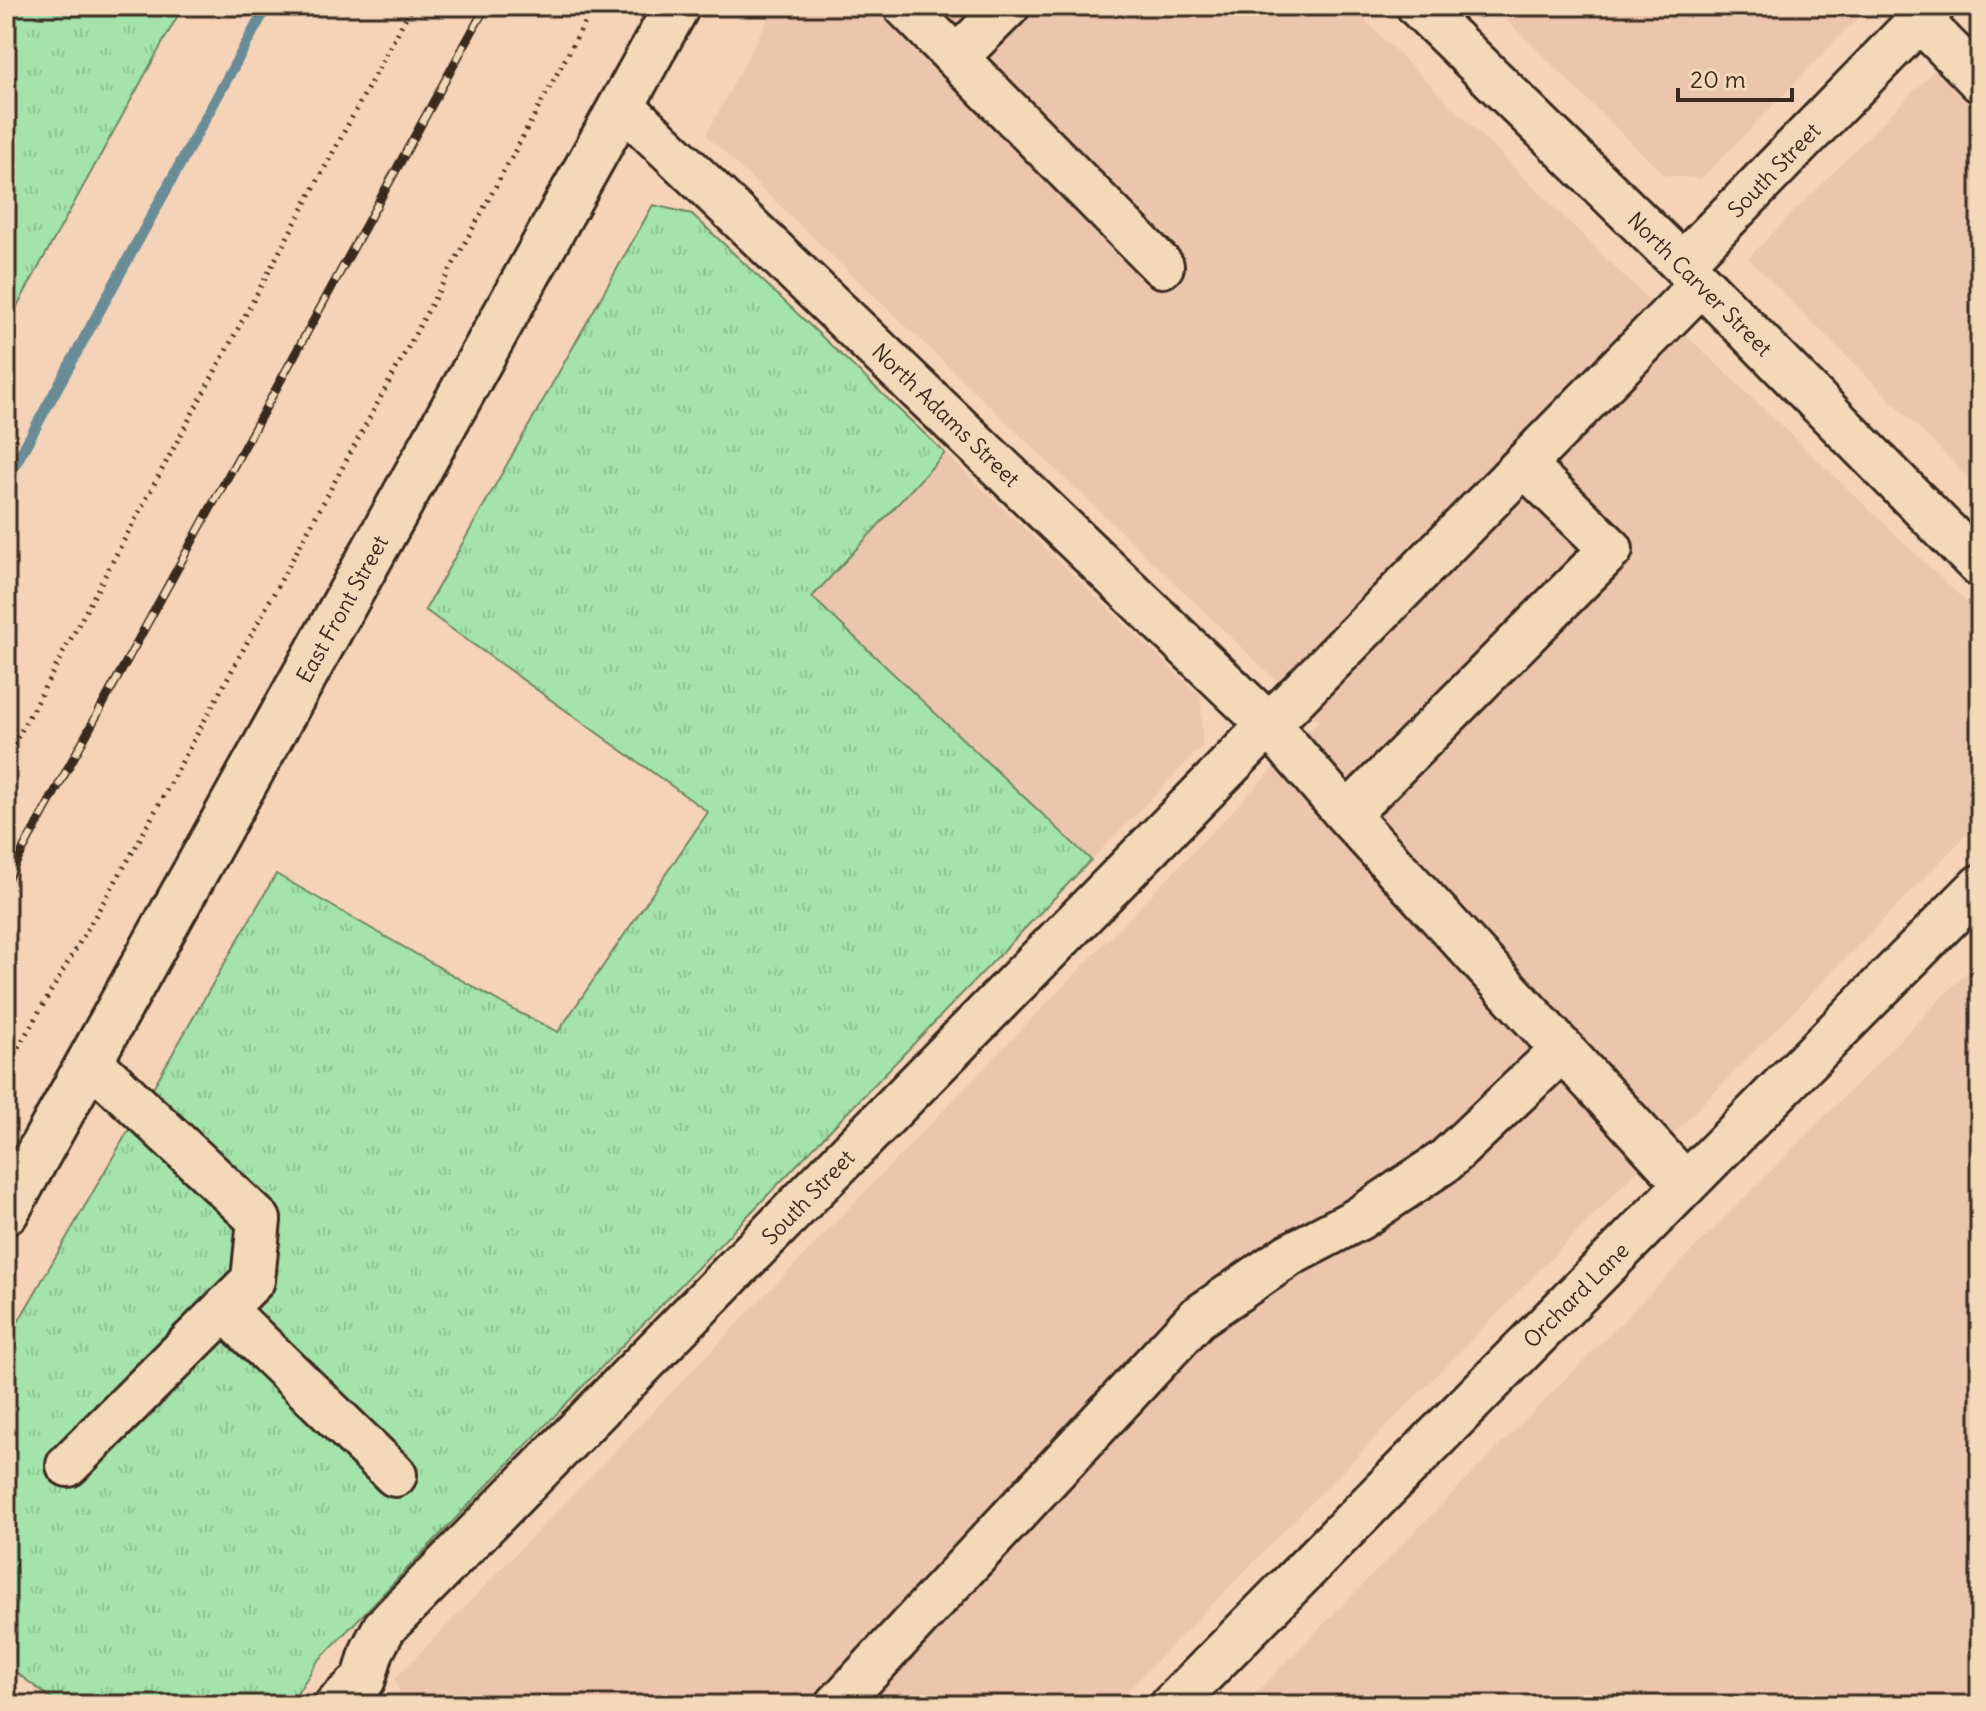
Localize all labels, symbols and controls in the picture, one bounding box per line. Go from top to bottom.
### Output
scale bar [1678,52,1792,102]
text: 20 m [1690,64,1746,94]
street label: South Street [1722,117,1826,223]
street label: North Carver Street [1622,206,1778,362]
street label: North Adams Street [866,337,1026,493]
street label: East Front Street [290,530,394,688]
street label: South Street [756,1144,860,1250]
street label: Orchard Lane [1517,1236,1635,1354]

